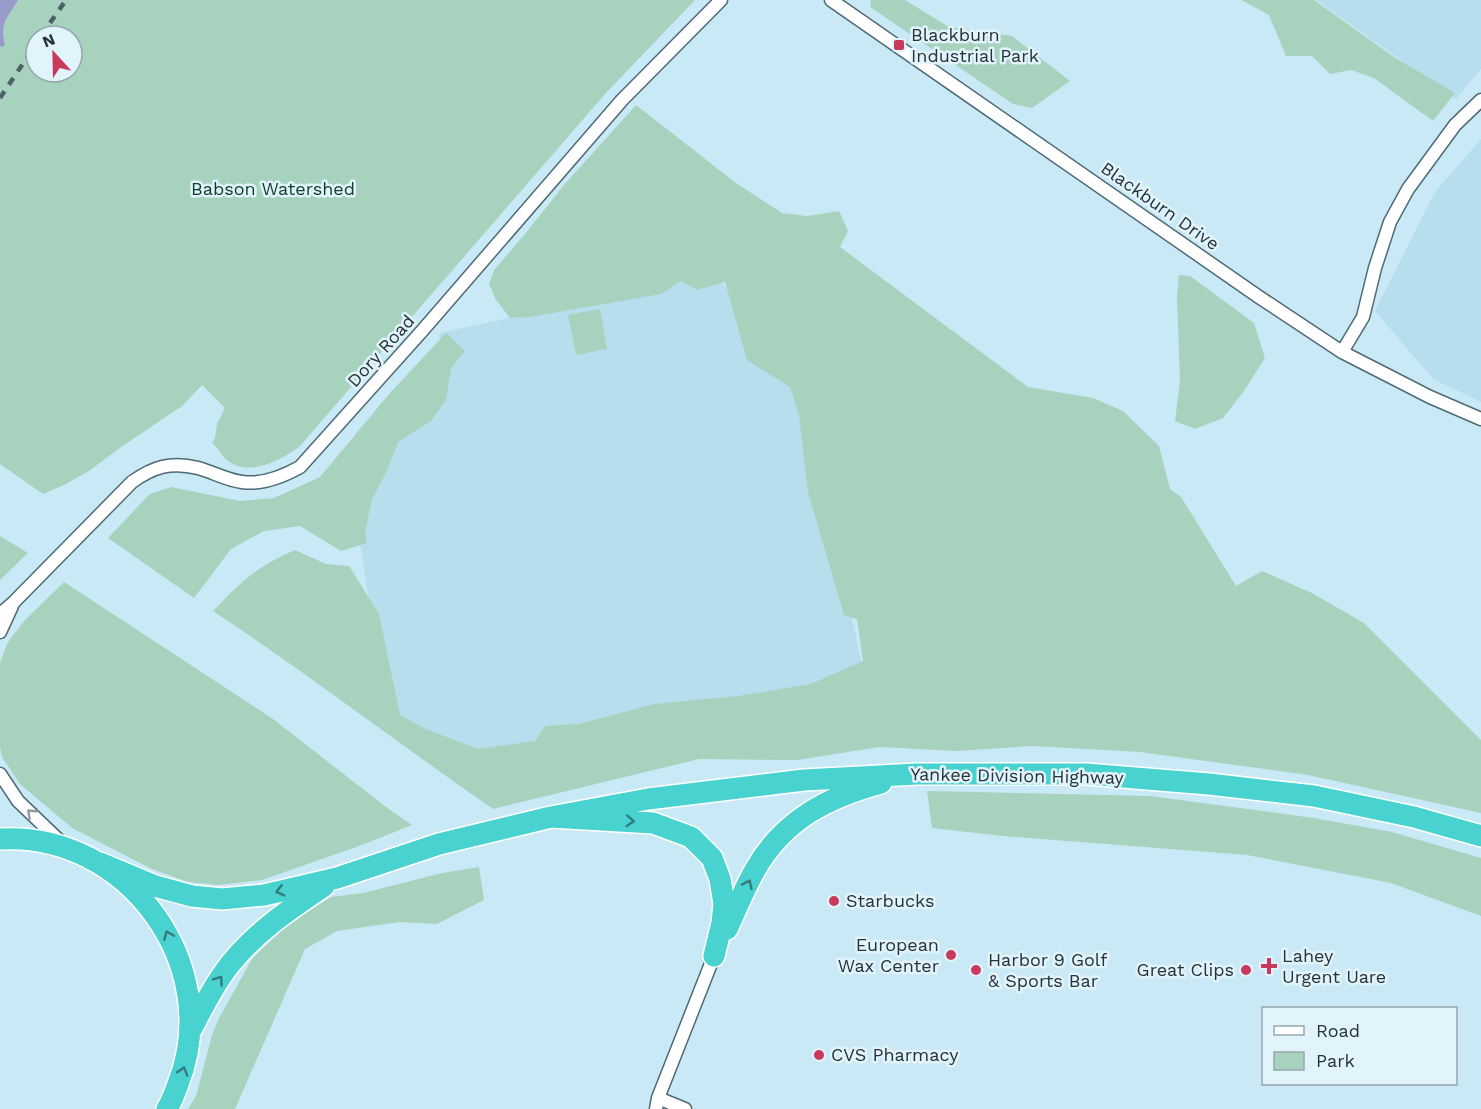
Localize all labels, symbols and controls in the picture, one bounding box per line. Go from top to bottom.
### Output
north arrow [24,24,84,84]
place label: Blackburn Industrial Park [911,24,1039,66]
text: N [40,30,58,52]
marker: Blackburn Industrial Park [892,38,906,52]
street label: Blackburn Drive [1097,157,1223,254]
park label: Babson Watershed [191,178,355,199]
street label: Dory Road [343,310,419,391]
street label: Yankee Division Highway [910,763,1125,788]
one-way arrow [27,809,38,820]
one-way arrow [626,815,635,828]
one-way arrow [741,879,753,890]
one-way arrow [275,884,285,897]
place label: Starbucks [846,890,935,911]
marker: Starbucks [827,894,841,908]
one-way arrow [163,930,175,941]
place label: European Wax Center [838,934,939,976]
place label: Lahey Urgent Uare [1282,945,1386,987]
marker: European Wax Center [944,948,958,962]
place label: Harbor 9 Golf & Sports Bar [988,949,1107,991]
marker: Lahey Urgent Uare [1260,957,1278,975]
place label: Great Clips [1137,959,1234,980]
marker: Harbor 9 Golf & Sports Bar [969,963,983,977]
marker: Great Clips [1239,963,1253,977]
one-way arrow [212,976,223,987]
legend [1262,1007,1457,1085]
text: Road [1316,1020,1360,1041]
place label: CVS Pharmacy [831,1044,959,1065]
marker: CVS Pharmacy [812,1048,826,1062]
text: Park [1316,1050,1355,1071]
one-way arrow [175,1066,188,1077]

